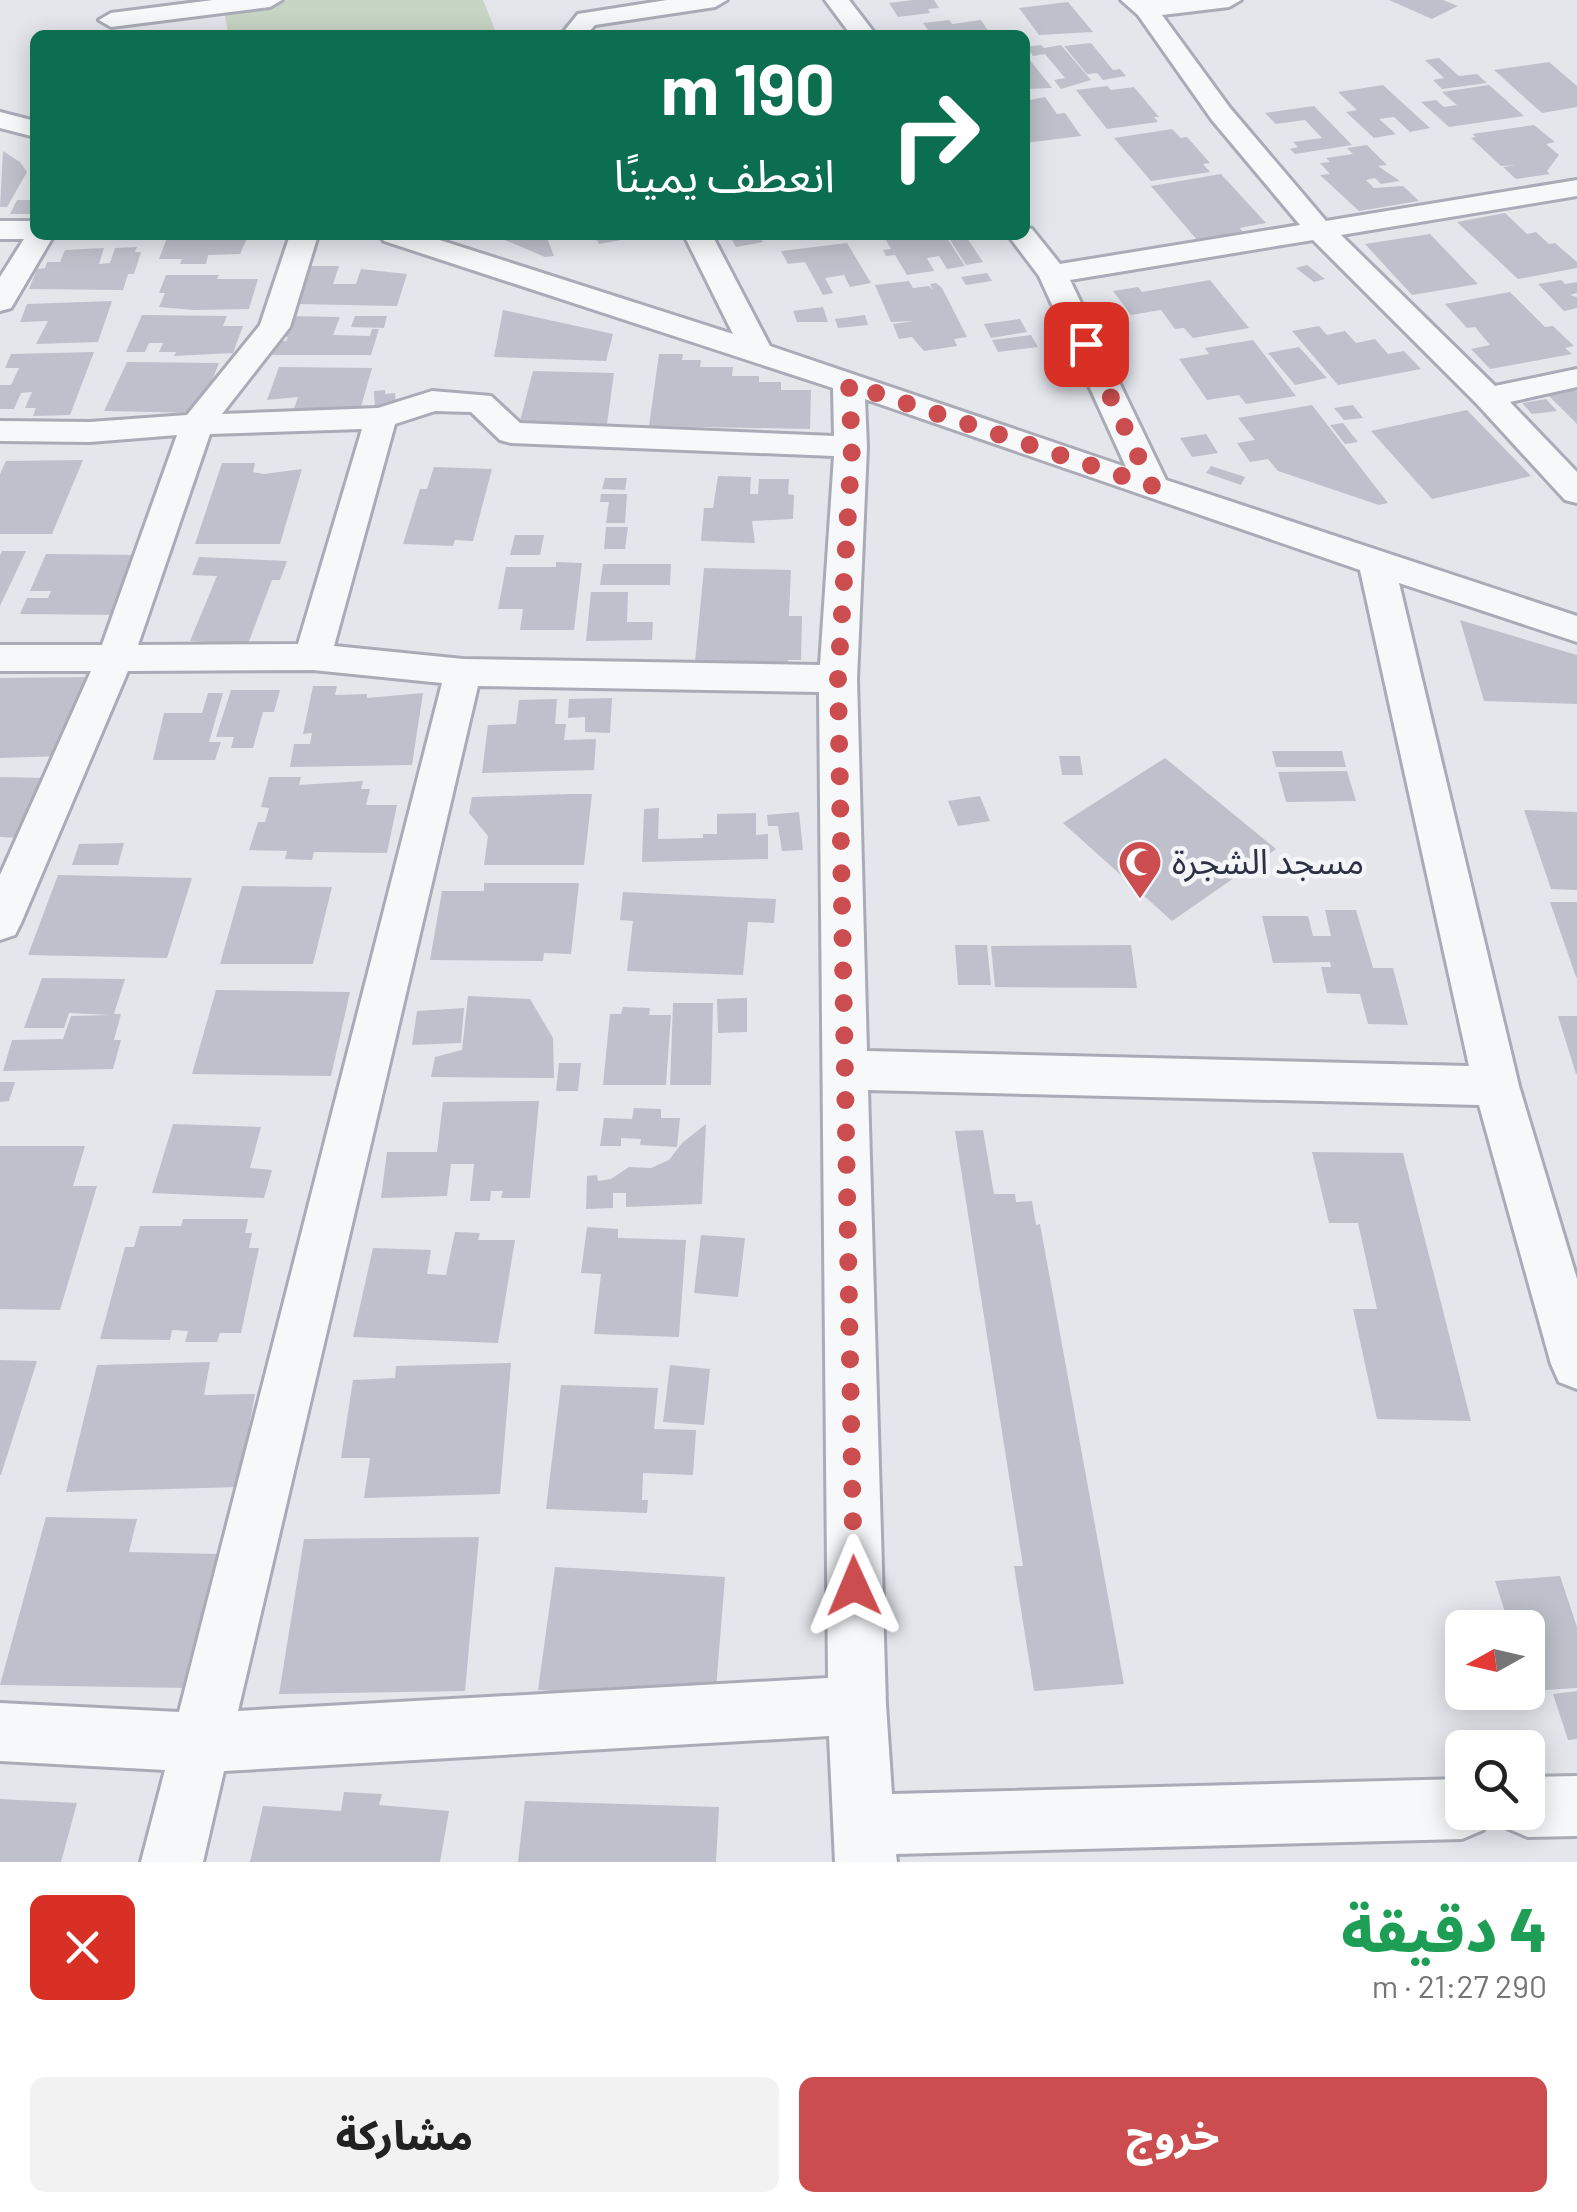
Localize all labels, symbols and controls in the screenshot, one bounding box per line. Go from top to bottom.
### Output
text: 190 m [661,45,835,129]
icon: right [870,70,1000,200]
text: انعطف يمينًا [614,147,835,201]
pin [1044,302,1129,387]
icon: arrive [1059,317,1114,372]
mosque icon: مسجد الشجرة [1117,839,1163,900]
place label: مسجد الشجرة [1172,839,1364,882]
position arrow [802,1534,906,1638]
north arrow [1445,1610,1545,1710]
map controls [1445,1610,1545,1830]
button: search [1445,1730,1545,1830]
text: 4 دقيقة [1341,1892,1547,1964]
button: close [30,1895,135,2000]
text: 290 m · 21:27 [1372,1966,1547,2004]
button: مشاركة [30,2077,779,2192]
button: خروج [799,2077,1547,2192]

